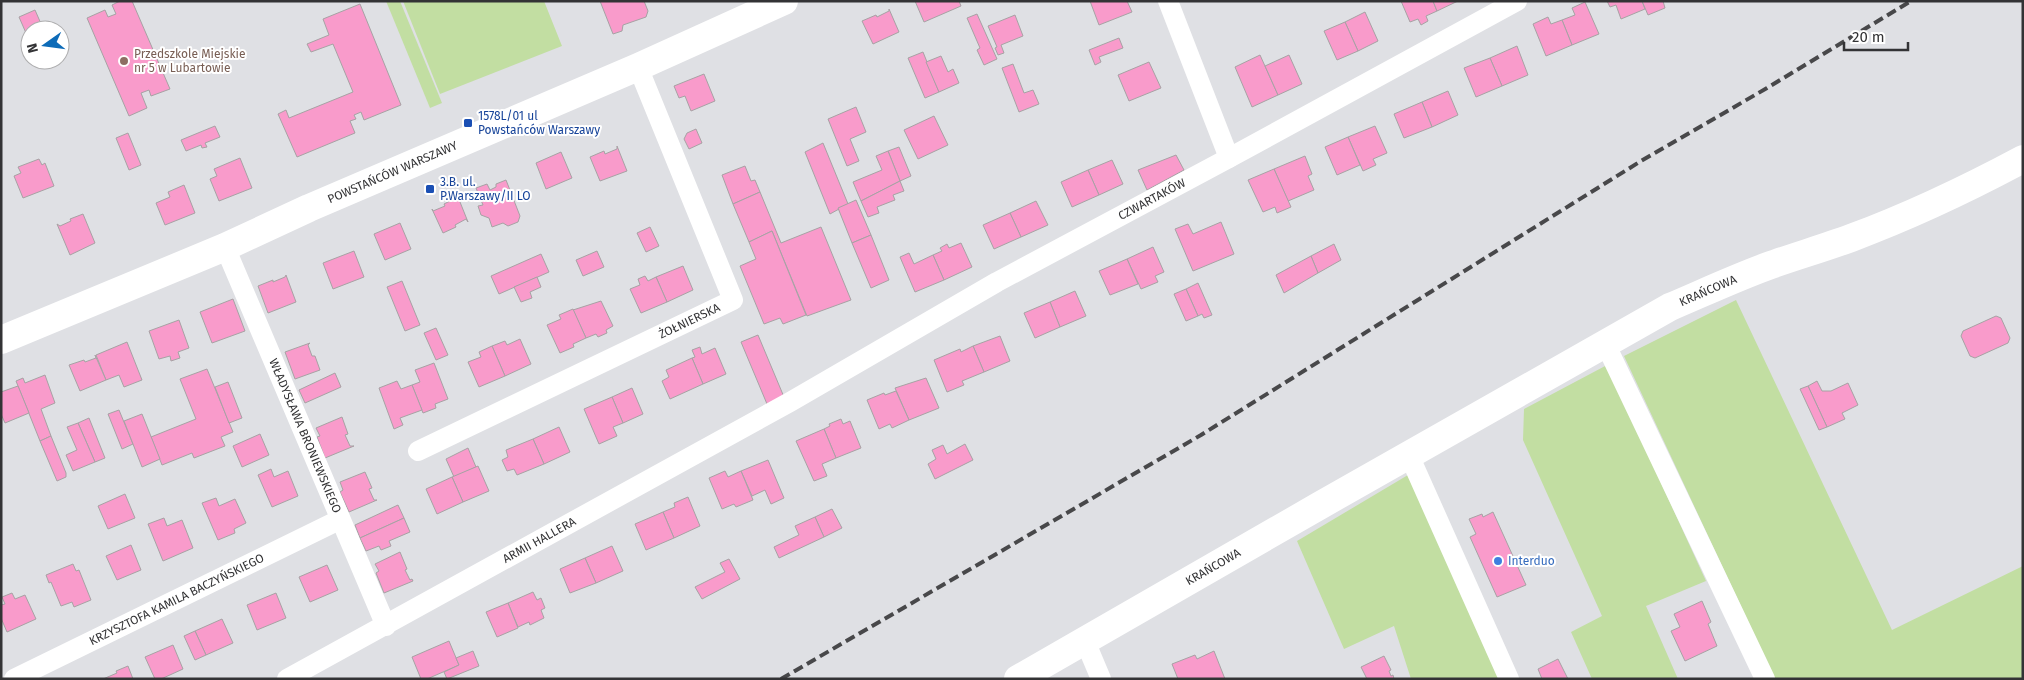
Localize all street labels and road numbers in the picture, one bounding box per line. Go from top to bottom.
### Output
street label: POWSTAŃCÓW WARSZAWY [325,138,460,206]
street label: CZWARTAKÓW [1116,176,1188,223]
street label: KRAŃCOWA [1677,272,1739,309]
street label: ŻOŁNIERSKA [656,300,722,342]
street label: WŁADYSŁAWA BRONIEWSKIEGO [266,356,344,515]
street label: ARMII HALLERA [500,514,578,566]
street label: KRAŃCOWA [1183,546,1243,588]
street label: KRZYSZTOFA KAMILA BACZYŃSKIEGO [87,551,266,648]

